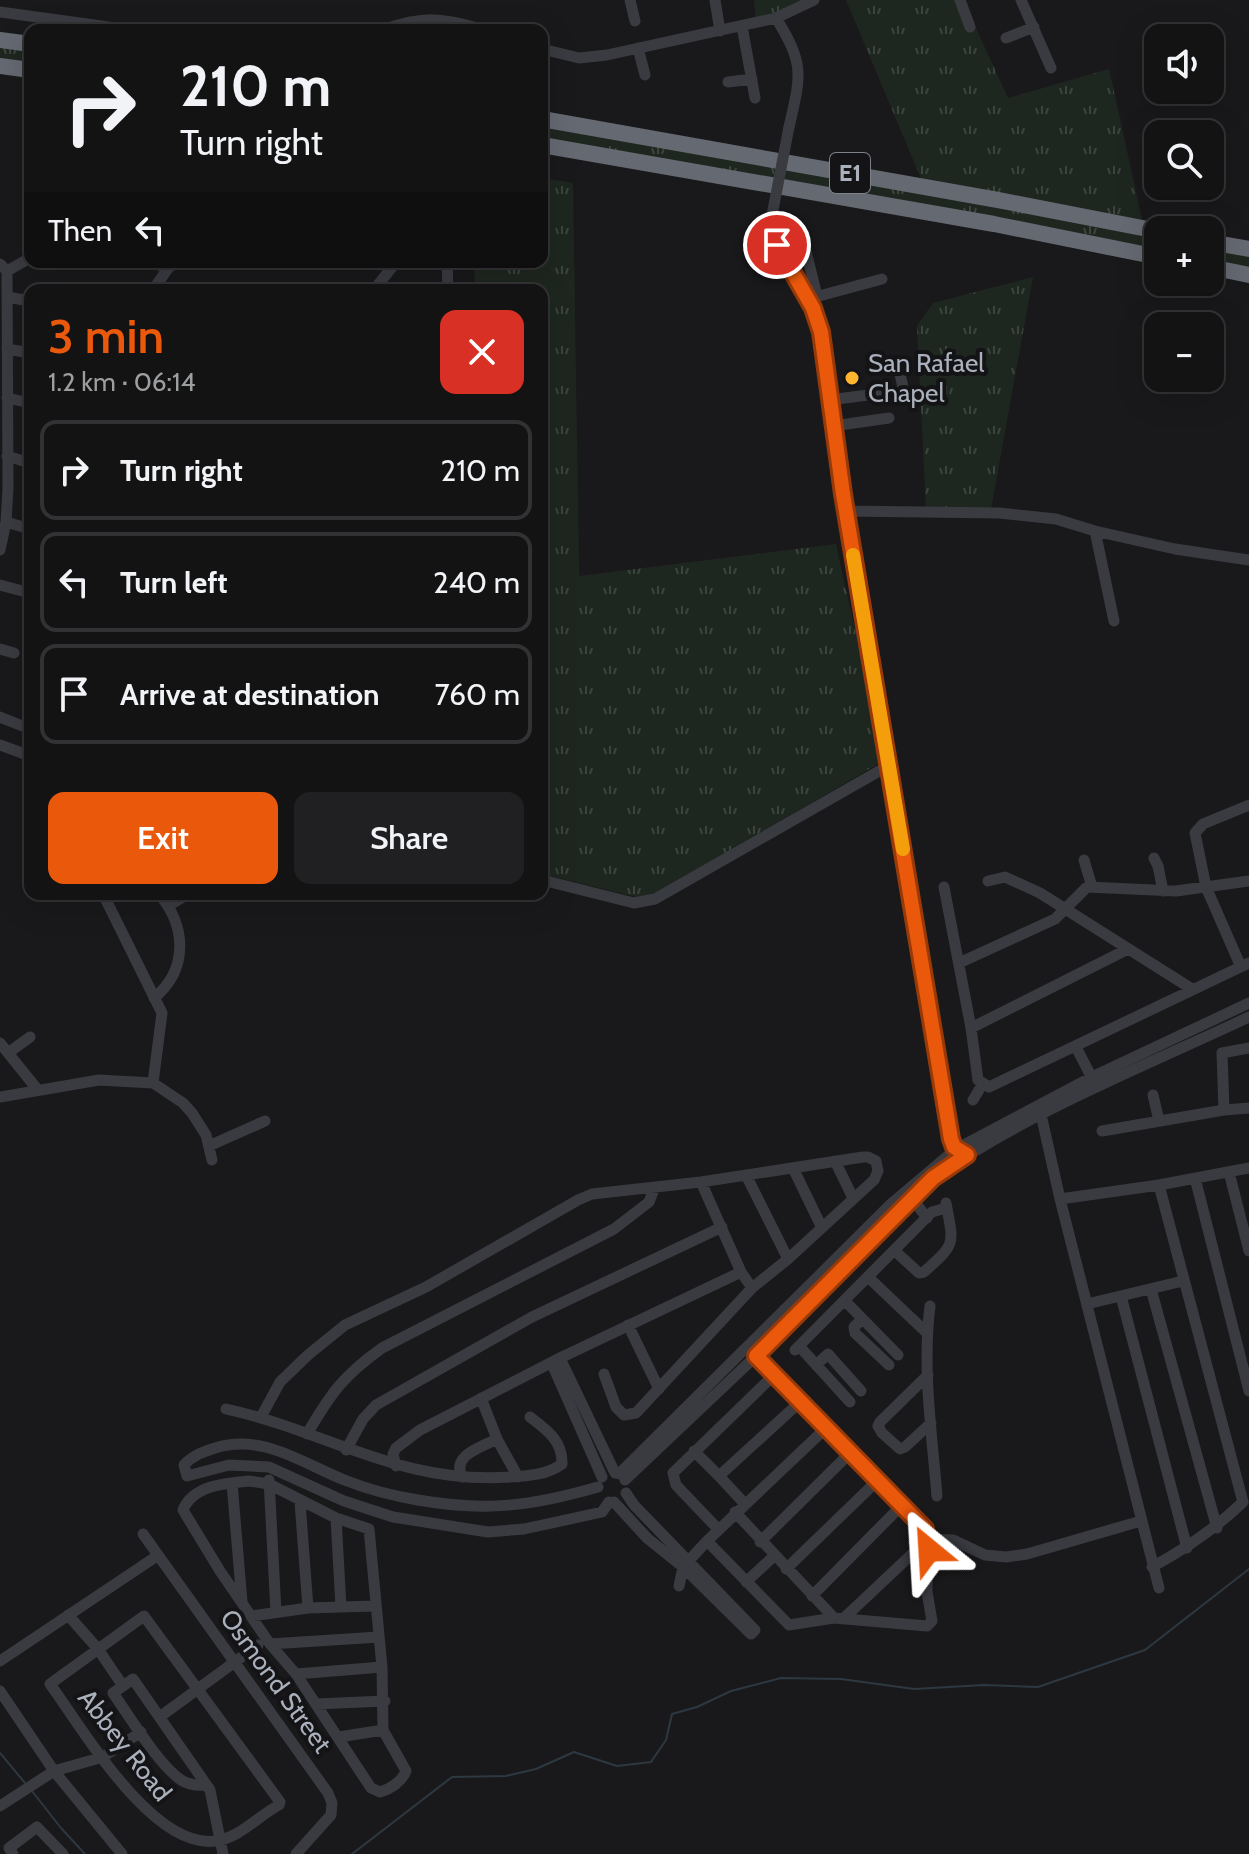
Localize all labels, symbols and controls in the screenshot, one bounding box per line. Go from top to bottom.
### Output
map controls [1144,24,1224,392]
button: sound [1144,24,1224,104]
text: 210 m [180,52,331,120]
icon: right [48,56,152,160]
text: Turn right [180,120,323,164]
button: search [1144,120,1224,200]
road number: E1 [830,153,870,193]
icon: left [128,208,172,252]
pin [743,211,811,279]
text: Then [48,212,112,249]
button: + [1144,216,1224,296]
icon: arrive [755,223,799,267]
text: 3 min [48,307,164,365]
button: close [440,310,524,394]
button: − [1144,312,1224,392]
place label: San Rafael Chapel [868,347,984,409]
text: 1.2 km · 06:14 [48,366,196,398]
marker: San Rafael Chapel [843,369,861,387]
icon: right [52,448,96,492]
text: Turn right [120,452,243,489]
text: 210 m [440,452,520,489]
icon: left [52,560,96,604]
text: Turn left [120,564,228,601]
text: 240 m [433,564,520,601]
icon: arrive [52,672,96,716]
text: Arrive at destination [120,676,380,713]
text: 760 m [435,676,520,713]
button: Exit [48,792,278,884]
button: Share [294,792,524,884]
position arrow [887,1508,971,1592]
street label: Osmond Street [213,1603,339,1759]
street label: Abbey Road [71,1683,179,1807]

